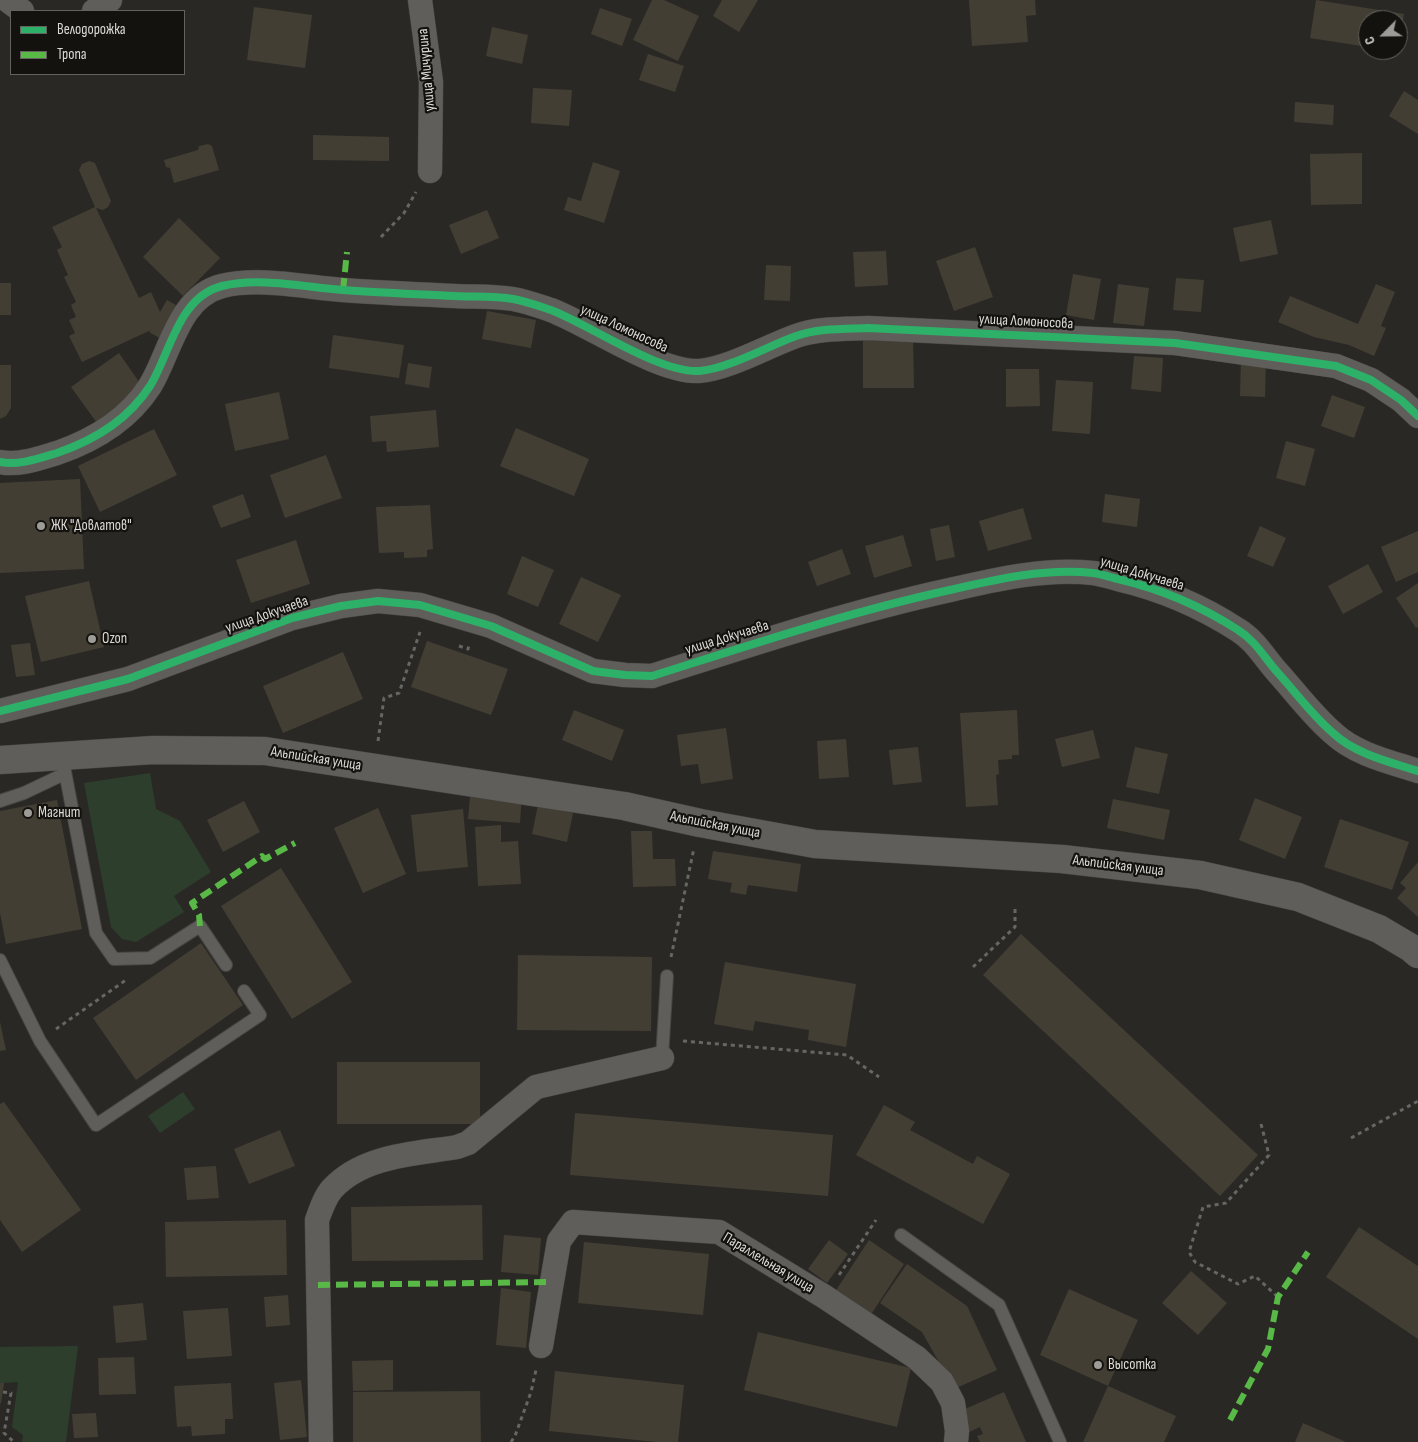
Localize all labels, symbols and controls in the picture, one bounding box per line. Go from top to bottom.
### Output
legend [10,10,185,75]
north arrow [1358,10,1408,60]
text: Велодорожка [57,20,126,39]
street label: улица Мичурина [414,28,440,112]
text: С [1360,34,1379,47]
text: Тропа [57,45,87,64]
street label: улица Ломоносова [577,301,671,357]
street label: улица Ломоносова [978,311,1074,333]
place label: ЖК "Довлатов" [51,517,132,535]
marker: ЖК "Довлатов" [35,520,47,532]
street label: улица Докучаева [1098,553,1186,595]
street label: улица Докучаева [223,592,311,638]
street label: улица Докучаева [683,617,771,659]
place label: Ozon [102,630,127,648]
marker: Ozon [86,633,98,645]
street label: Альпийская улица [269,743,363,775]
place label: Магнит [38,804,80,822]
marker: Магнит [22,807,34,819]
street label: Альпийская улица [668,807,762,843]
street label: Альпийская улица [1072,851,1164,881]
street label: Параллельная улица [719,1229,817,1297]
place label: Высотка [1108,1356,1156,1374]
marker: Высотка [1092,1359,1104,1371]

